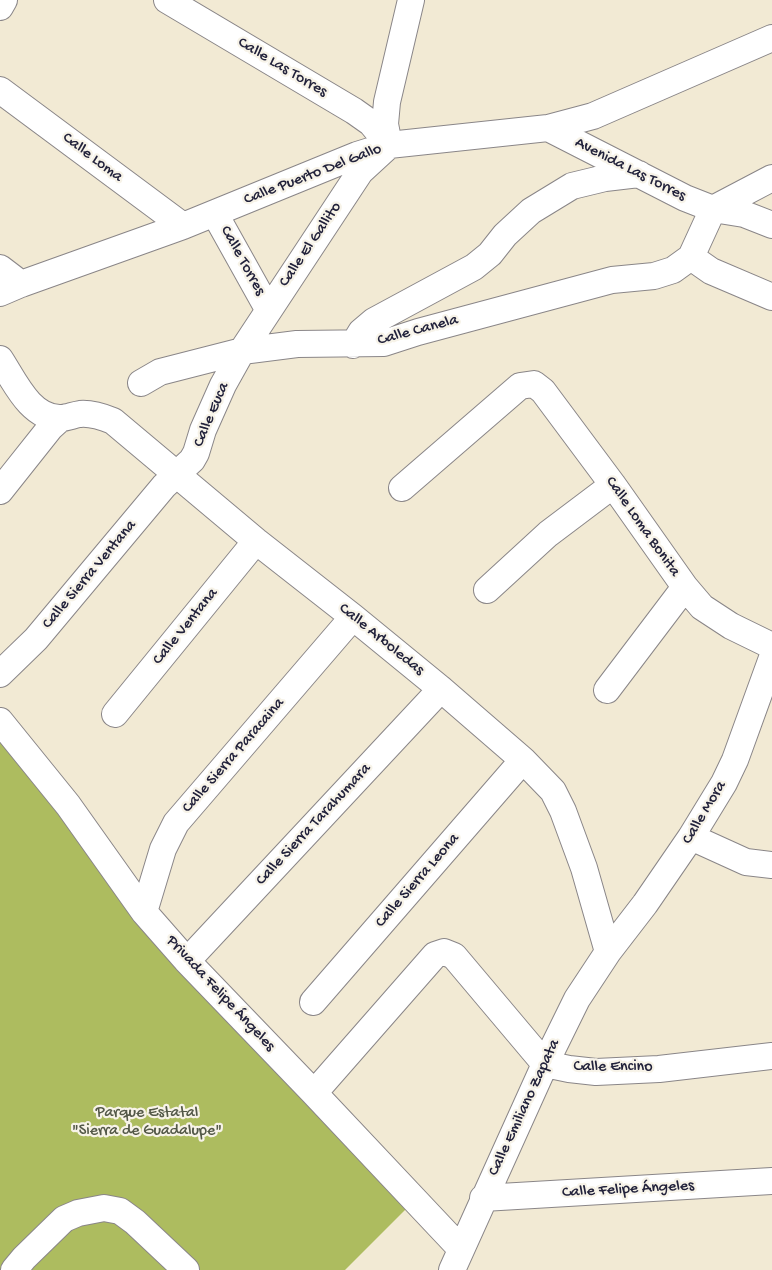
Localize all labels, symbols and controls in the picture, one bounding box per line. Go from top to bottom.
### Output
street label: Calle Las Torres [234,34,330,102]
street label: Calle Loma [58,129,126,187]
street label: Avenida Las Torres [571,134,689,206]
street label: Calle Puerto Del Gallo [241,140,385,210]
street label: Calle El Gallito [276,199,346,291]
street label: Calle Torres [215,223,269,299]
street label: Calle Canela [376,311,460,351]
street label: Calle Euca [190,380,234,450]
street label: Calle Loma Bonita [600,473,684,581]
street label: Calle Sierra Ventana [39,517,141,633]
street label: Calle Ventana [149,585,223,669]
street label: Calle Arboledas [334,600,428,680]
street label: Calle Sierra Paracaina [179,694,289,818]
street label: Calle Sierra Tarahumara [252,760,376,890]
street label: Calle Mora [679,778,731,848]
street label: Calle Sierra Leona [372,830,464,932]
street label: Privada Felipe Ángeles [161,932,279,1056]
street label: Calle Emiliano Zapata [485,1037,565,1179]
street label: Calle Encino [573,1058,653,1078]
park label: Parque Estatal "Sierra de Guadalupe" [72,1104,222,1142]
street label: Calle Felipe Ángeles [562,1177,694,1203]

